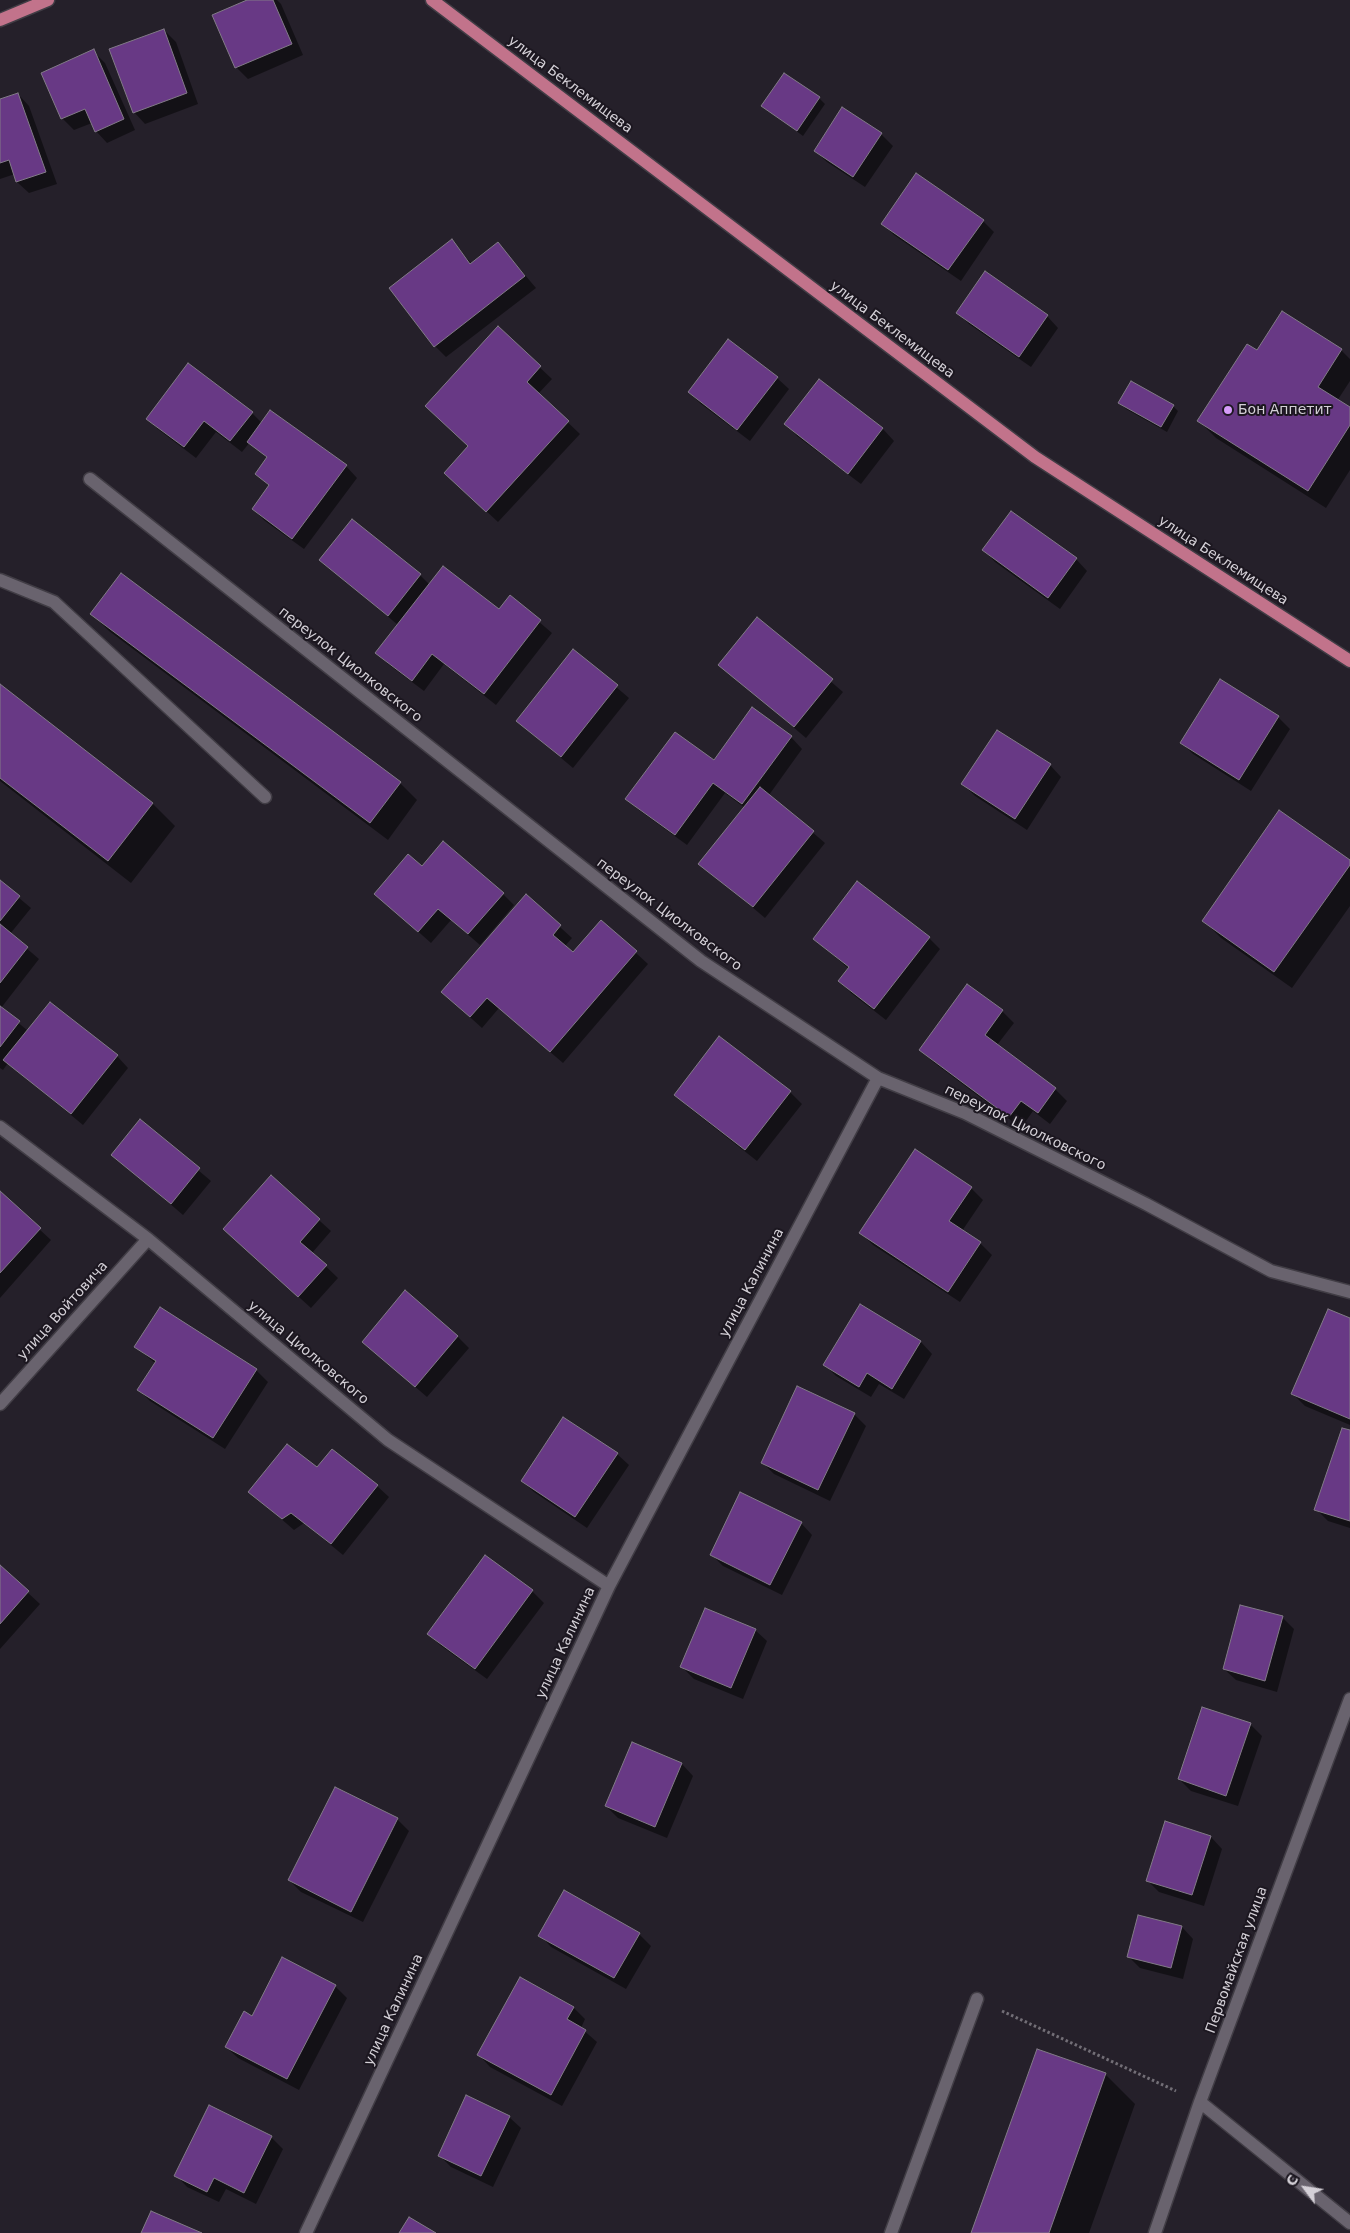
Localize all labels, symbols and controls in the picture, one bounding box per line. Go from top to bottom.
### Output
street label: улица Беклемищева [504,33,636,137]
street label: улица Беклемищева [826,278,958,382]
place label: Бон Аппетит [1238,402,1332,418]
marker: Бон Аппетит [1222,404,1234,416]
street label: улица Беклемищева [1155,513,1291,609]
street label: переулок Циолковского [275,604,425,726]
street label: переулок Циолковского [593,855,745,975]
street label: переулок Циолковского [942,1082,1108,1174]
street label: улица Калинина [716,1225,788,1341]
street label: улица Войтовича [14,1258,112,1364]
street label: улица Циолковского [244,1298,372,1408]
street label: улица Калинина [533,1584,599,1702]
street label: Первомайская улица [1203,1884,1271,2036]
street label: улица Калинина [361,1951,427,2069]
north arrow [1280,2163,1330,2213]
text: С [1283,2172,1302,2189]

